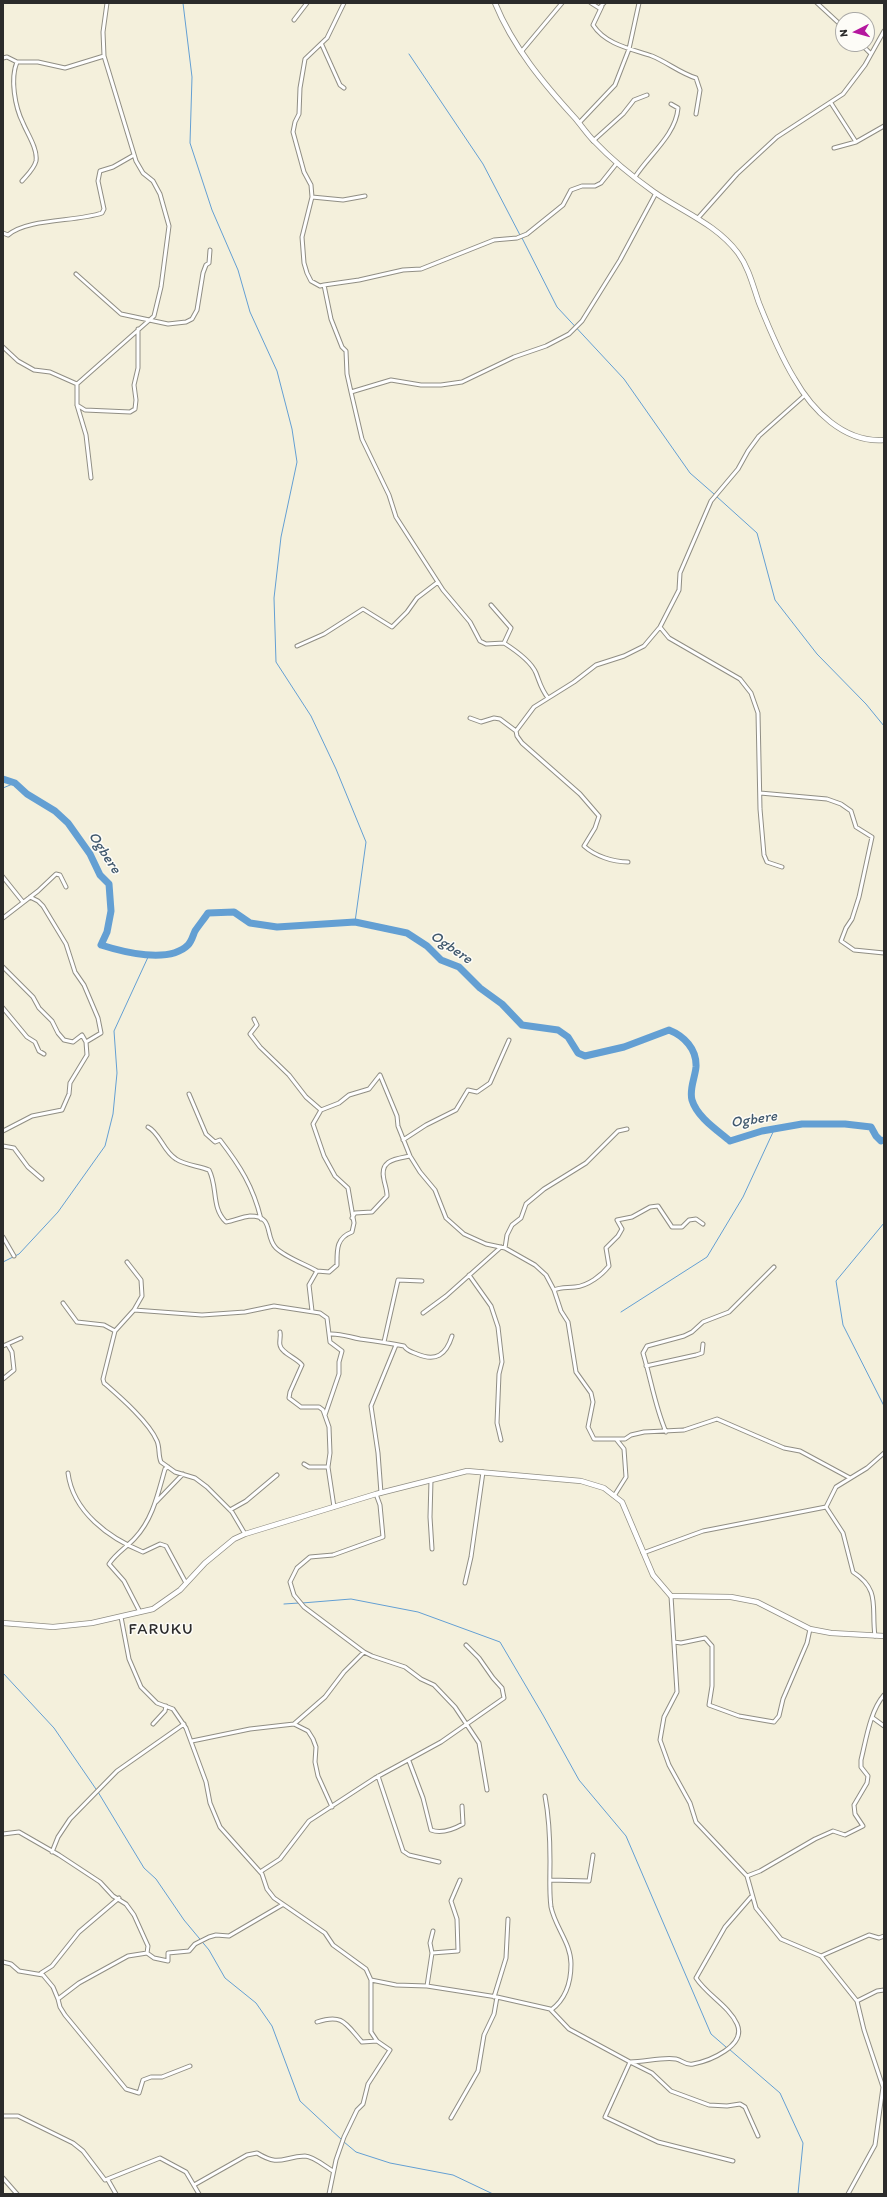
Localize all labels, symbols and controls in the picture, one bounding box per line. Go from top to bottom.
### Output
north arrow [835,12,875,52]
text: N [837,29,850,38]
water label: Ogbere [84,829,124,877]
water label: Ogbere [427,928,475,968]
water label: Ogbere [730,1107,778,1133]
district label: FARUKU [128,1620,194,1640]

